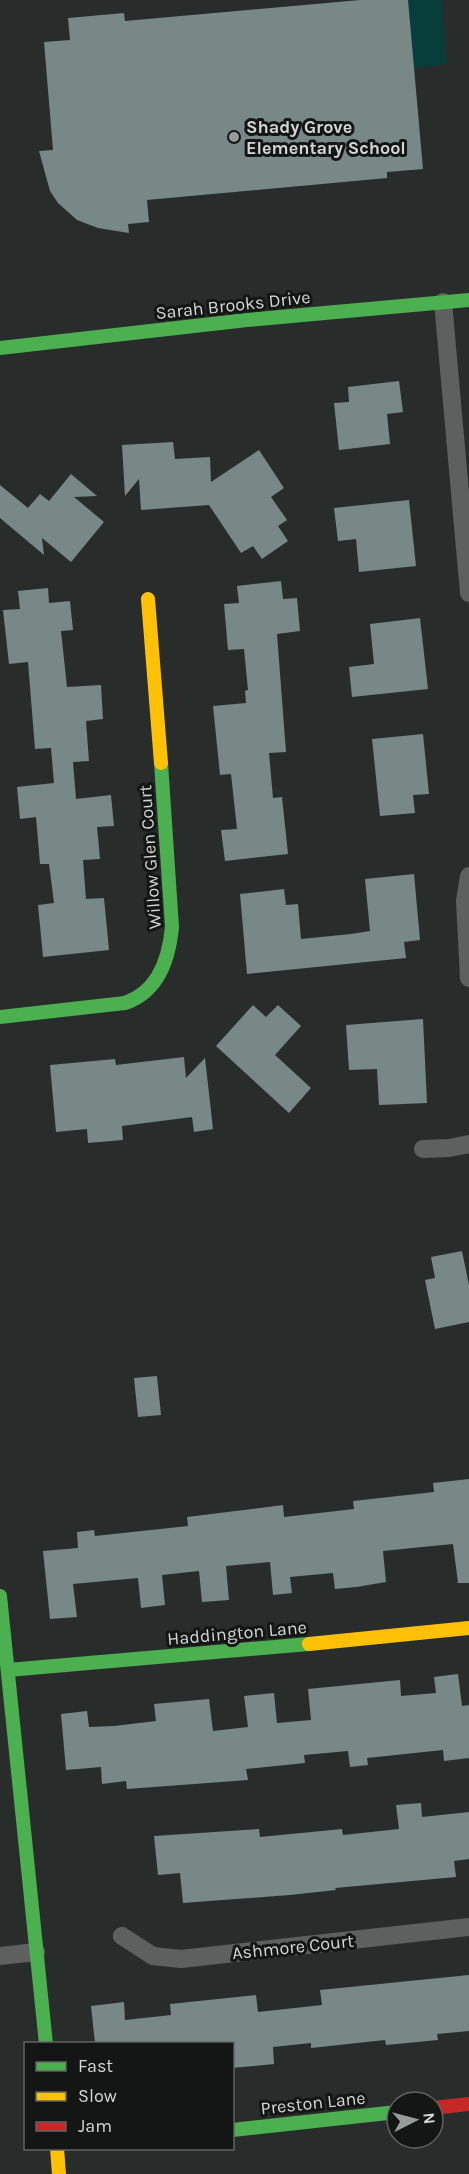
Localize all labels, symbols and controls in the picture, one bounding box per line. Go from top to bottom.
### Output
place label: Shady Grove Elementary School [246,116,406,159]
marker: Shady Grove Elementary School [227,130,241,144]
street label: Sarah Brooks Drive [154,286,312,324]
street label: Willow Glen Court [134,784,166,930]
street label: Haddington Lane [166,1616,308,1650]
street label: Ashmore Court [231,1930,355,1964]
legend [24,2042,234,2150]
text: Fast [78,2055,113,2077]
text: Slow [78,2085,117,2107]
street label: Preston Lane [259,2087,367,2119]
north arrow [385,2090,445,2150]
text: N [419,2112,439,2125]
text: Jam [78,2115,112,2137]

